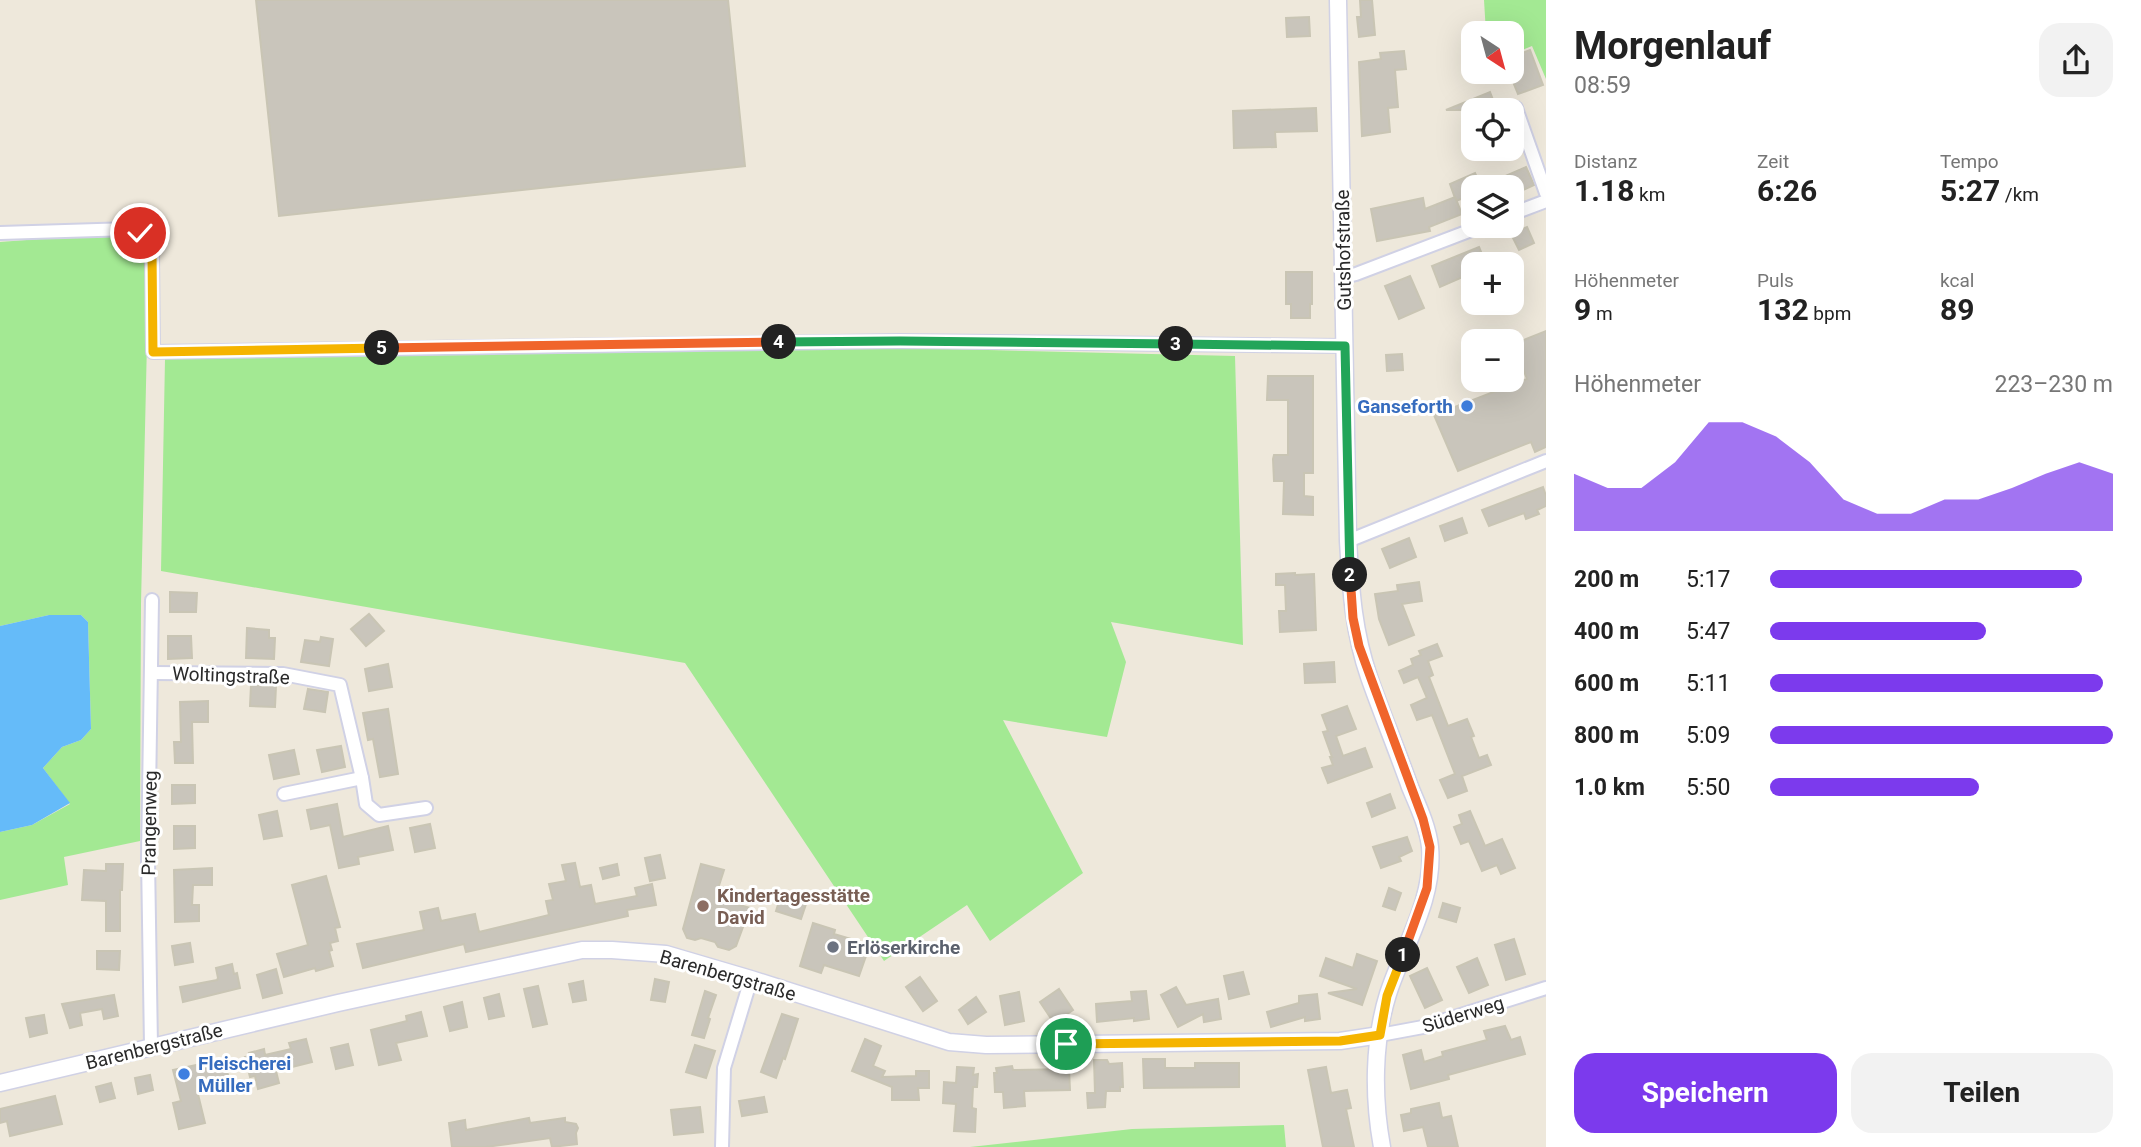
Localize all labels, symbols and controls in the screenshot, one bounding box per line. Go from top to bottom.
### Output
north arrow [1461,21,1524,84]
map controls [1461,21,1524,392]
button: share [2039,23,2113,97]
text: Morgenlauf [1574,24,1771,68]
text: 08:59 [1574,72,1631,99]
button: locate [1461,98,1524,161]
text: Distanz [1574,150,1637,173]
text: Zeit [1757,150,1789,173]
text: Tempo [1940,150,1999,173]
text: 1.18 [1574,173,1634,208]
text: 6:26 [1757,173,1817,208]
text: 5:27 [1940,173,2000,208]
button: layers [1461,175,1524,238]
text: km [1634,183,1665,206]
text: /km [2000,183,2039,206]
street label: Gutshofstraße [1331,189,1356,311]
pin [110,203,170,263]
icon: check [121,214,159,252]
button: + [1461,252,1524,315]
text: Höhenmeter [1574,269,1679,292]
text: Puls [1757,269,1794,292]
text: kcal [1940,269,1974,292]
text: 9 [1574,292,1591,327]
text: 132 [1757,292,1809,327]
text: 89 [1940,292,1974,327]
text: m [1591,302,1613,325]
text: bpm [1809,302,1851,325]
pin: 4 [762,324,796,360]
pin: 3 [1158,326,1194,362]
button: − [1461,329,1524,392]
pin: 5 [364,330,400,366]
text: 4 [773,330,784,353]
text: 3 [1170,332,1181,355]
text: 5 [376,336,387,359]
text: Höhenmeter [1574,371,1701,398]
text: 223–230 m [1994,371,2113,398]
place label: Ganseforth [1357,395,1453,418]
marker: Ganseforth [1459,398,1475,414]
pin: 2 [1332,558,1368,592]
text: 2 [1344,563,1355,586]
text: 200 m [1574,566,1639,593]
text: 5:17 [1686,566,1730,593]
text: 400 m [1574,618,1639,645]
text: 5:47 [1686,618,1730,645]
street label: Woltingstraße [172,662,290,689]
text: 600 m [1574,670,1639,697]
text: 5:11 [1686,670,1730,697]
text: 800 m [1574,722,1639,749]
text: 5:09 [1686,722,1730,749]
street label: Prangenweg [137,770,162,876]
text: 1.0 km [1574,774,1645,801]
text: 5:50 [1686,774,1730,801]
place label: Kindertagesstätte David [717,884,870,929]
marker: Kindertagesstätte David [695,898,711,914]
place label: Erlöserkirche [847,936,960,959]
pin: 1 [1386,937,1420,972]
marker: Erlöserkirche [825,939,841,955]
text: 1 [1397,943,1408,966]
street label: Barenbergstraße [657,945,799,1006]
street label: Süderweg [1420,991,1507,1038]
pin [1036,1014,1096,1074]
street label: Barenbergstraße [83,1018,225,1075]
icon: arrive [1047,1025,1085,1063]
place label: Fleischerei Müller [198,1052,291,1097]
button: Speichern [1574,1053,1837,1133]
button: Teilen [1851,1053,2113,1133]
marker: Fleischerei Müller [176,1066,192,1082]

